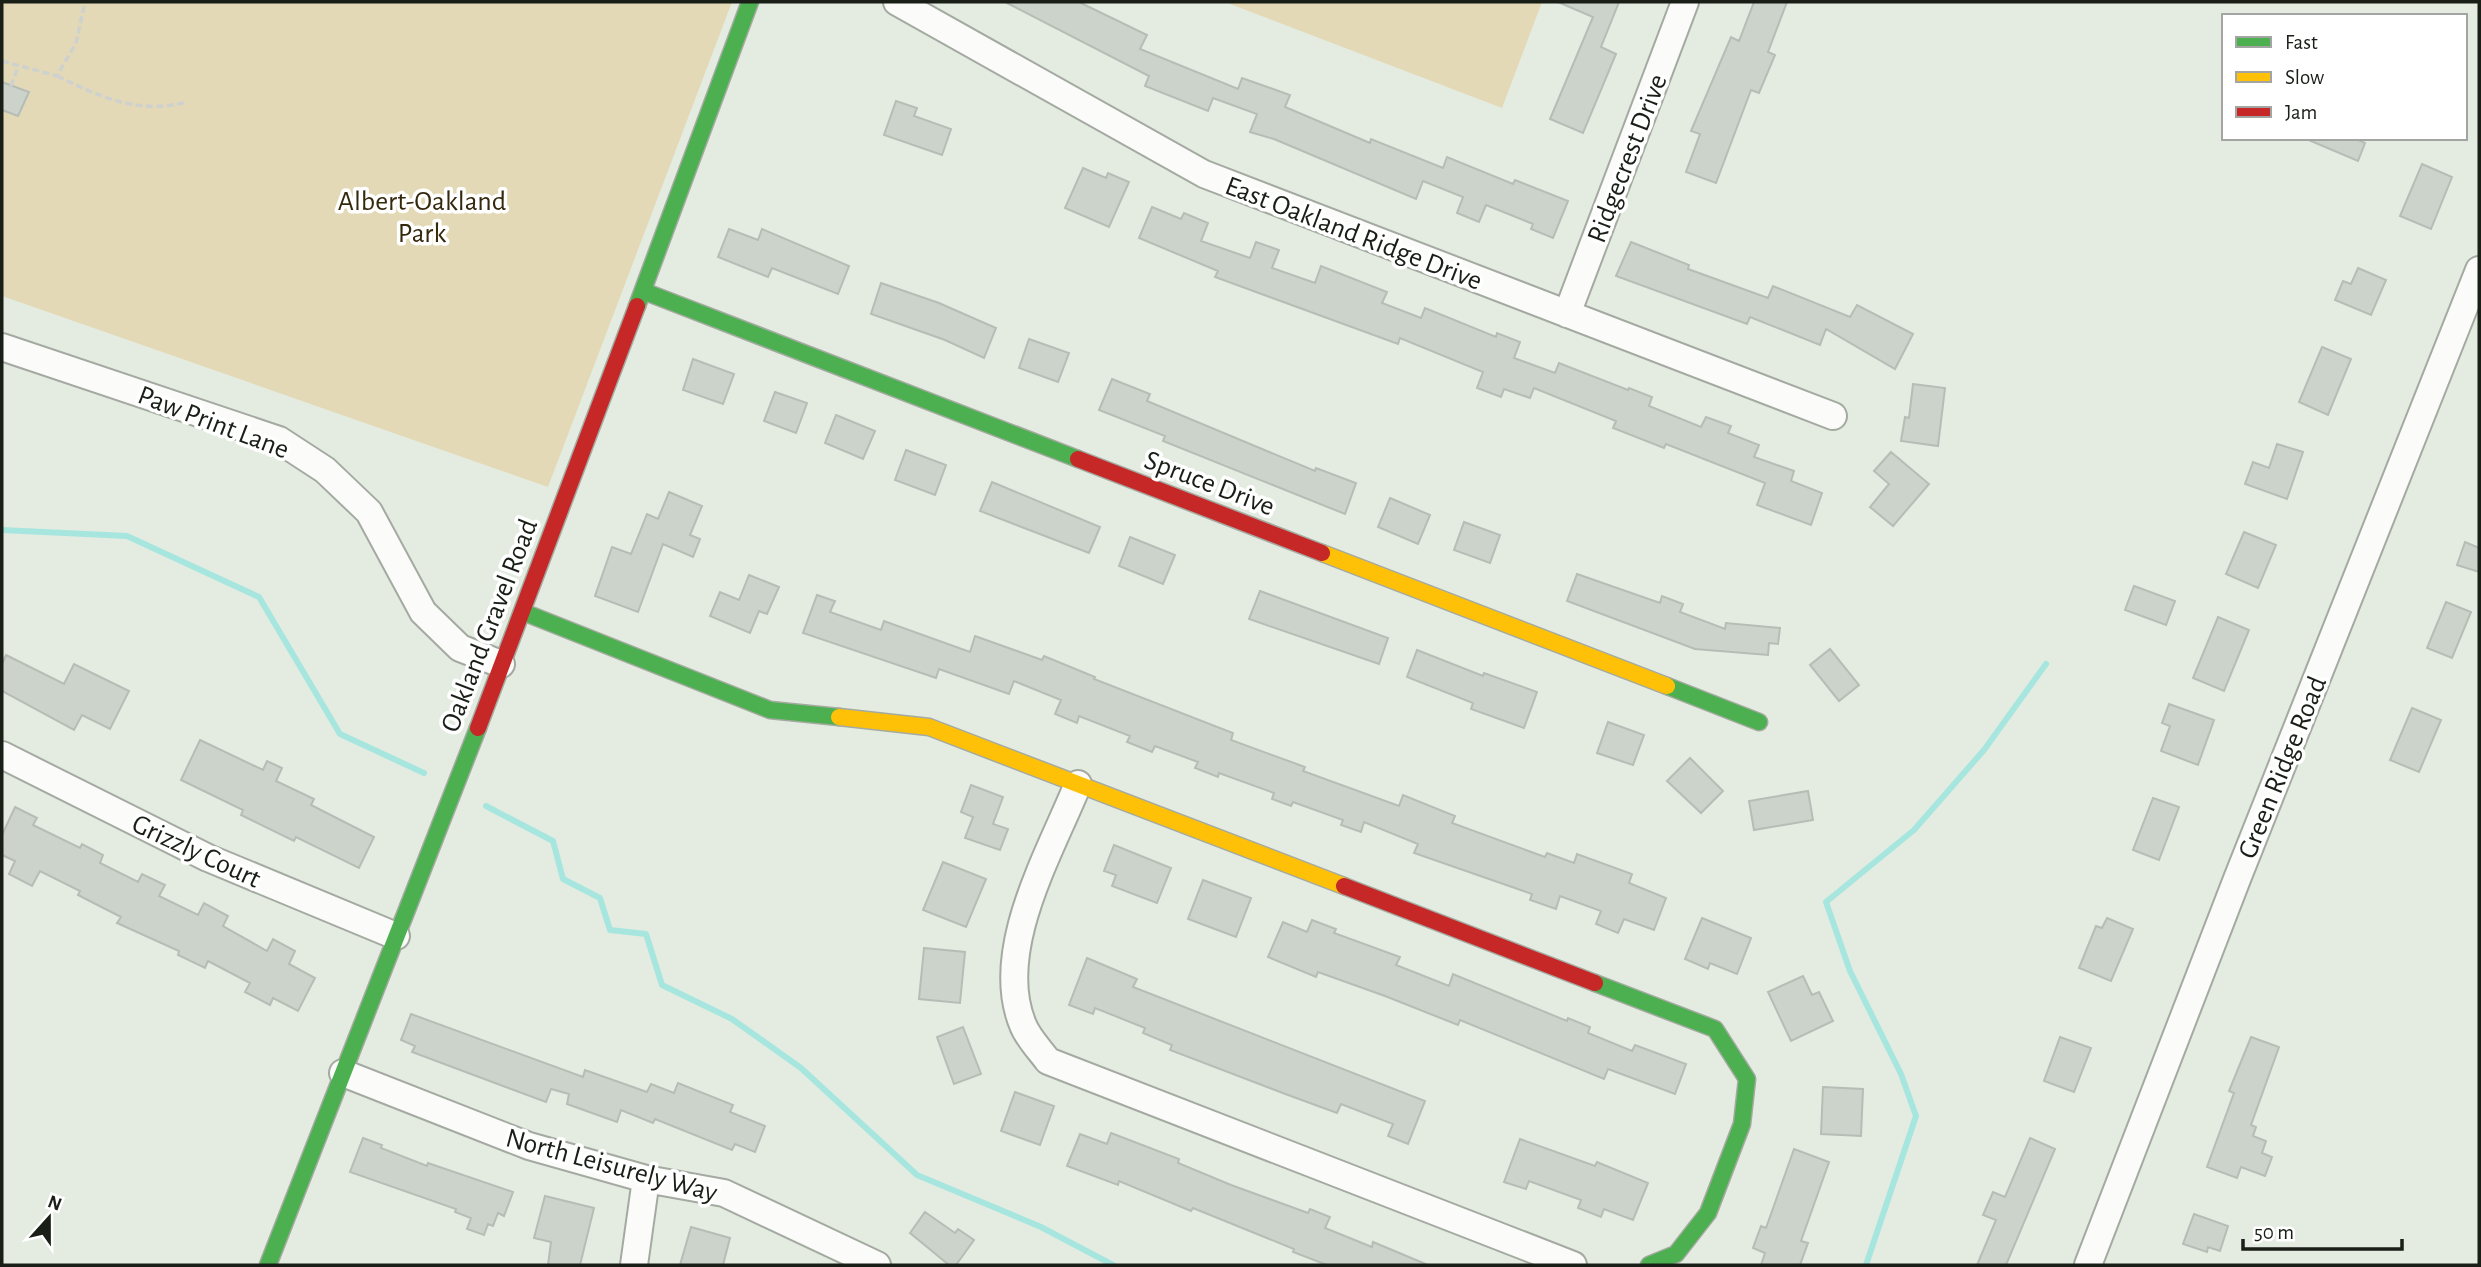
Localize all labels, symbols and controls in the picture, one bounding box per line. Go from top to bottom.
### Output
legend [2222,14,2467,140]
text: Fast [2285,32,2318,53]
text: Slow [2285,67,2324,88]
street label: Ridgecrest Drive [1583,71,1673,247]
text: Jam [2285,102,2317,123]
street label: East Oakland Ridge Drive [1221,172,1486,296]
park label: Albert-Oakland Park [338,188,506,248]
street label: Paw Print Lane [134,381,293,465]
street label: Spruce Drive [1140,446,1278,521]
street label: Oakland Gravel Road [436,515,543,736]
street label: Green Ridge Road [2234,673,2332,863]
street label: Grizzly Court [128,810,265,894]
street label: North Leisurely Way [503,1124,720,1208]
north arrow [14,1183,84,1253]
text: N [45,1192,64,1215]
scale bar [2243,1208,2402,1252]
text: 50 m [2254,1222,2294,1243]

